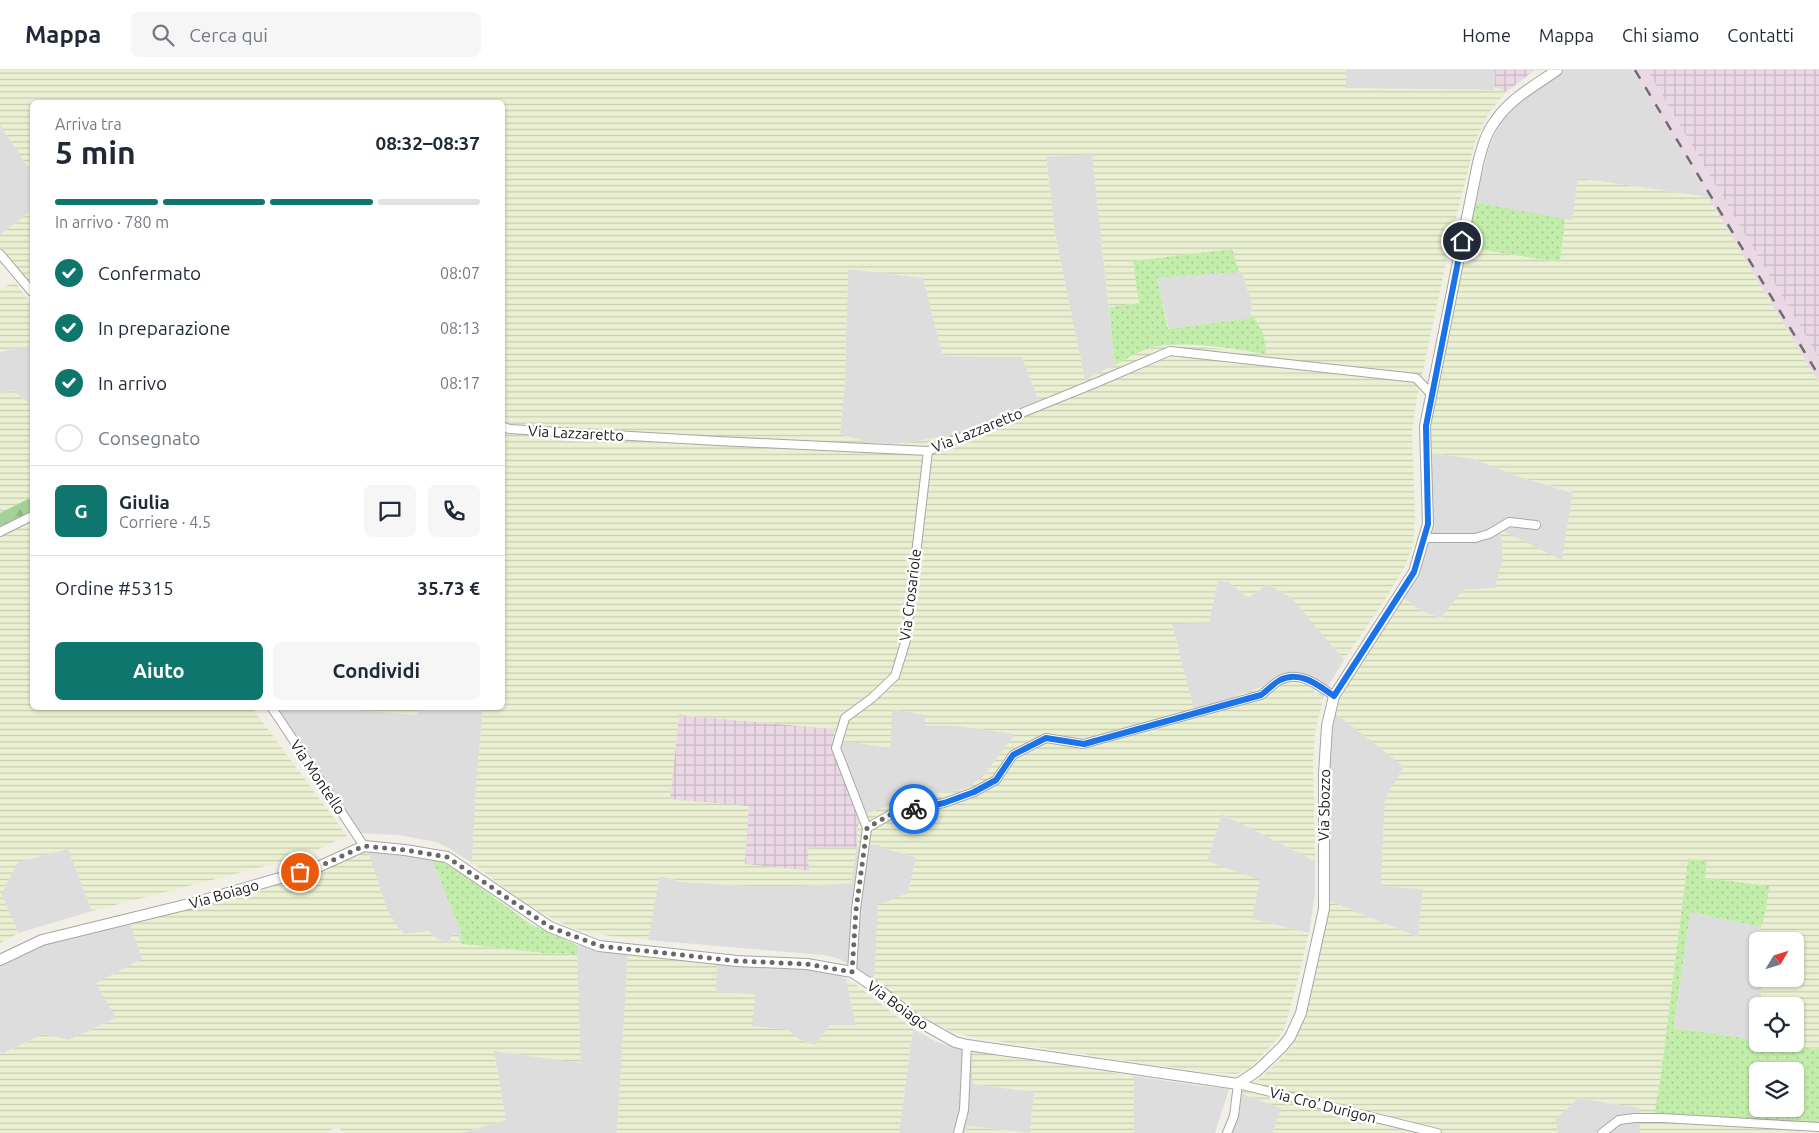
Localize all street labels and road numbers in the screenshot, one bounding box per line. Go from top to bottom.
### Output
street label: Via Lazzaretto [929,404,1025,456]
street label: Via Lazzaretto [528,422,624,444]
street label: Via Crosariole [896,548,924,642]
street label: Via Montello [287,737,349,817]
street label: Via Sbozzo [1315,769,1333,841]
street label: Via Boiago [187,876,261,912]
street label: Via Boiago [864,977,932,1033]
street label: Via Cro' Durigon [1268,1083,1378,1127]

